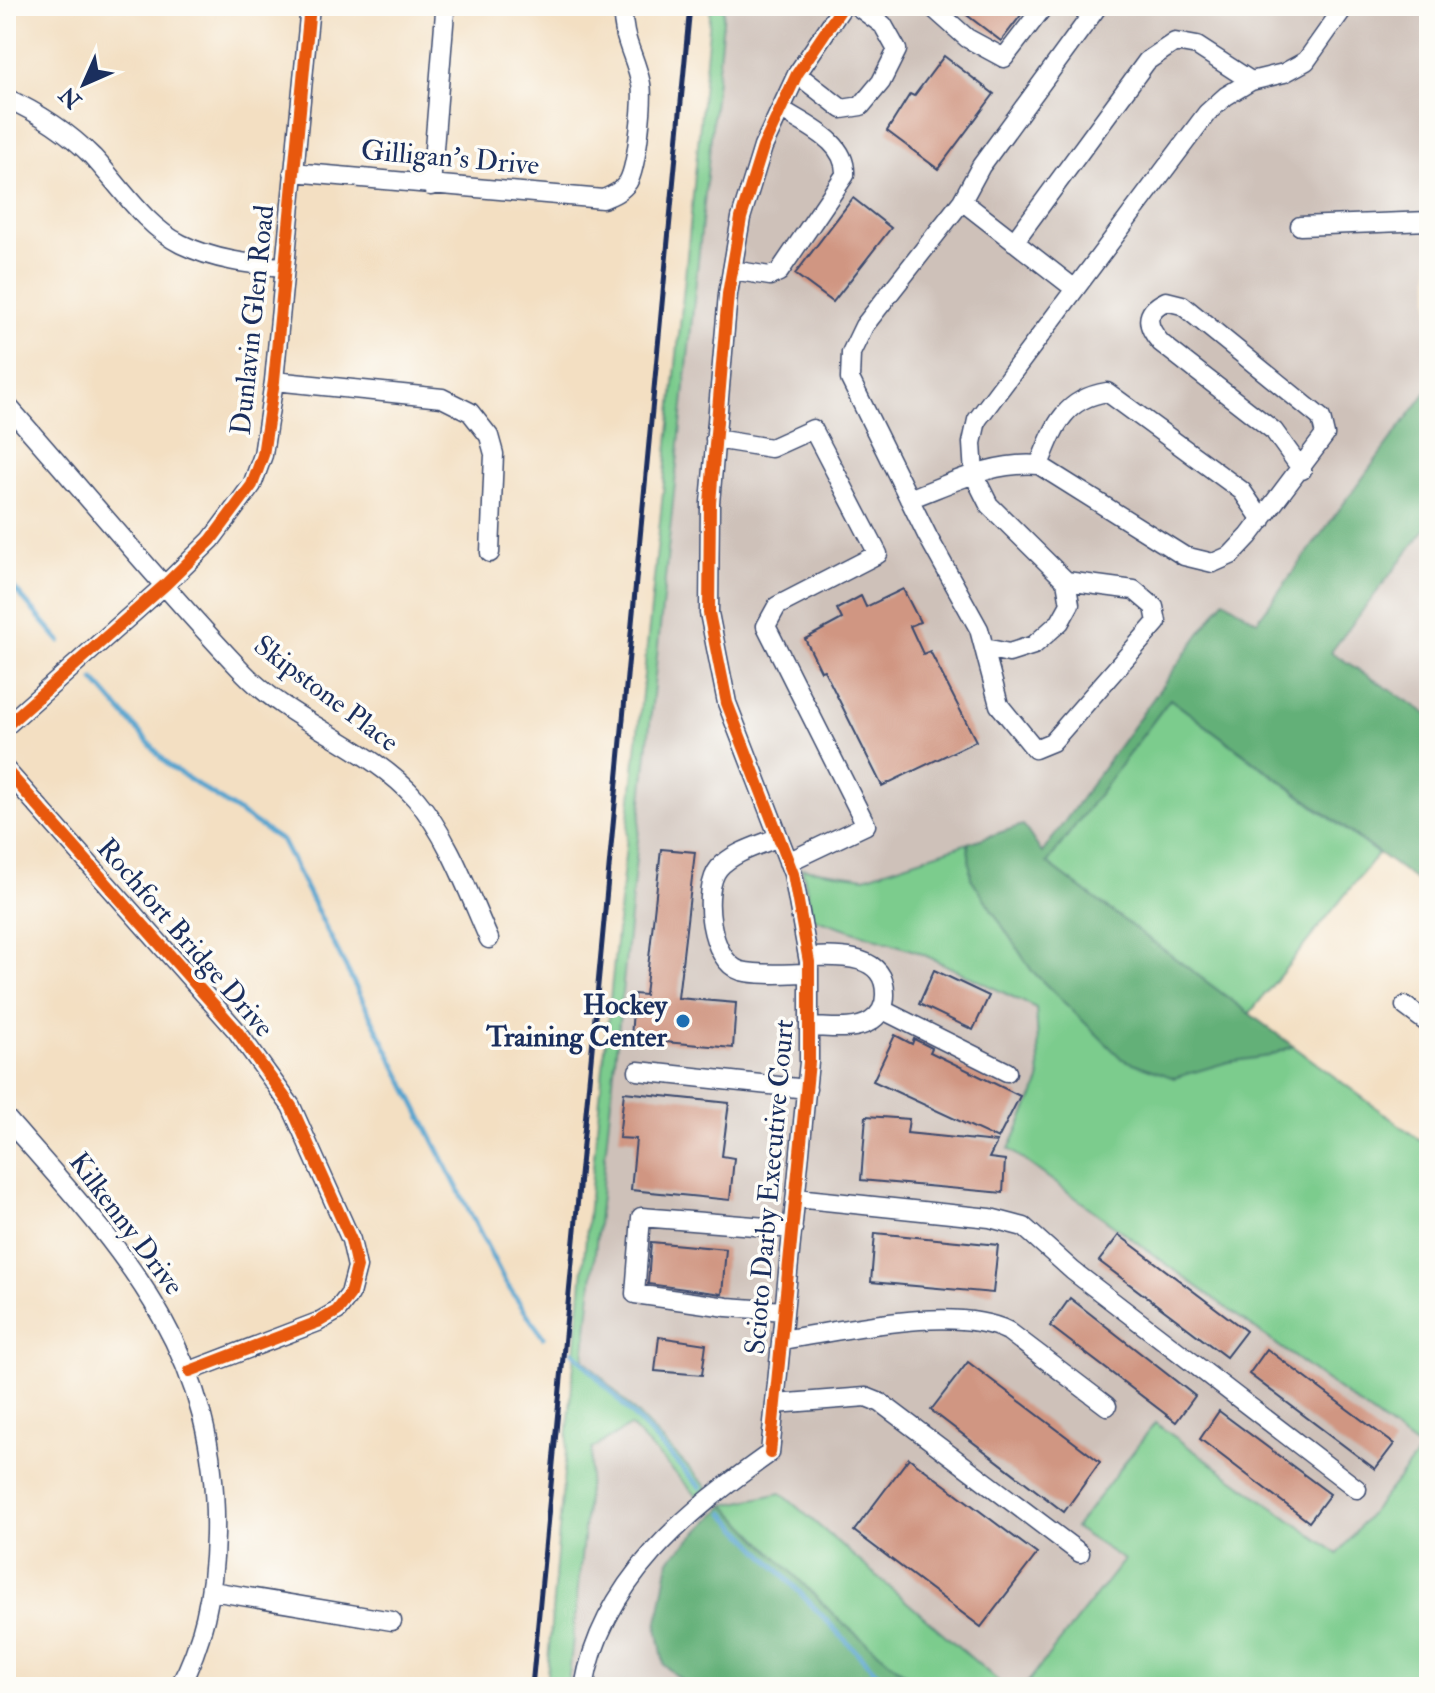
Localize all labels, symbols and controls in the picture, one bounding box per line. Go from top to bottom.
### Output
north arrow [44,44,124,124]
text: N [53,80,88,115]
street label: Gilligan's Drive [359,133,541,183]
street label: Dunlavin Glen Road [224,203,283,437]
street label: Skipstone Place [247,628,406,760]
street label: Rochfort Bridge Drive [89,831,281,1045]
place label: Hockey Training Center [485,988,669,1055]
marker: Hockey Training Center [674,1012,692,1030]
street label: Scioto Darby Executive Court [738,1018,802,1356]
street label: Kilkenny Drive [61,1146,191,1303]

